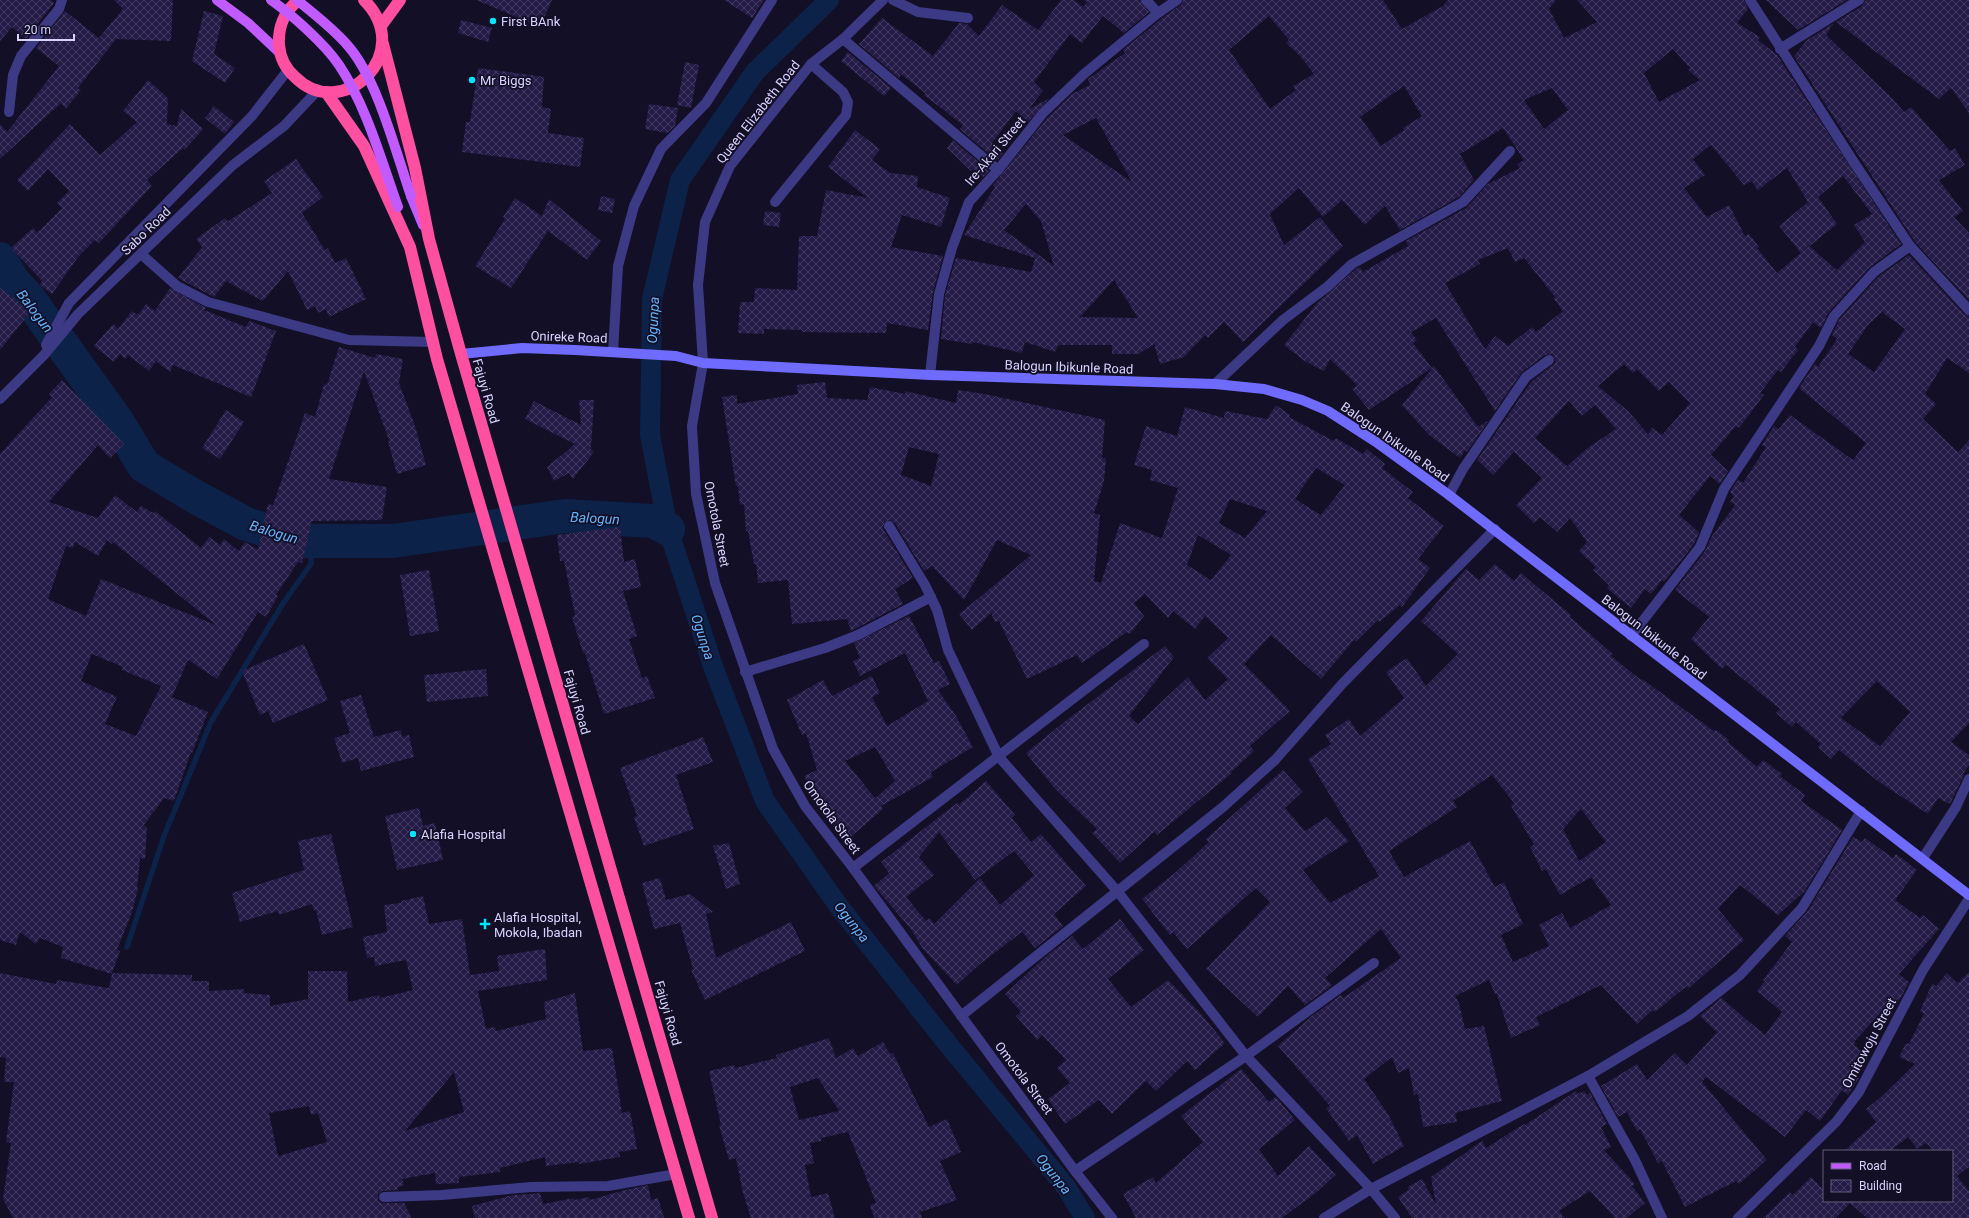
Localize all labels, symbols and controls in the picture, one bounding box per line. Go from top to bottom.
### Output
place label: First BAnk [501,14,561,29]
scale bar [18,16,74,42]
marker: First BAnk [488,16,498,26]
text: 20 m [24,23,51,37]
street label: Queen Elizabeth Road [713,58,803,166]
place label: Mr Biggs [480,73,532,88]
marker: Mr Biggs [467,75,477,85]
street label: Ire-Akari Street [962,113,1028,189]
street label: Sabo Road [118,204,174,258]
water label: Balogun [14,286,56,336]
water label: Ogunpa [644,296,662,344]
street label: Onireke Road [530,328,608,346]
street label: Fajuyi Road [470,357,502,425]
street label: Balogun Ibikunle Road [1004,357,1134,377]
street label: Balogun Ibikunle Road [1338,399,1452,485]
street label: Omotola Street [701,480,733,568]
water label: Balogun [570,509,620,527]
water label: Balogun [248,517,300,547]
street label: Balogun Ibikunle Road [1599,591,1709,683]
water label: Ogunpa [688,612,718,662]
street label: Fajuyi Road [561,668,593,736]
street label: Omotola Street [800,777,864,857]
place label: Alafia Hospital [421,827,506,842]
marker: Alafia Hospital [408,829,418,839]
water label: Ogunpa [831,899,873,945]
place label: Alafia Hospital, Mokola, Ibadan [494,910,582,940]
marker: Alafia Hospital, Mokola, Ibadan [479,918,491,930]
street label: Fajuyi Road [652,979,684,1047]
street label: Omitowoju Street [1839,995,1899,1091]
street label: Omotola Street [992,1039,1056,1117]
legend [1823,1150,1953,1202]
water label: Ogunpa [1033,1151,1075,1197]
text: Road [1859,1159,1887,1173]
text: Building [1859,1179,1902,1193]

